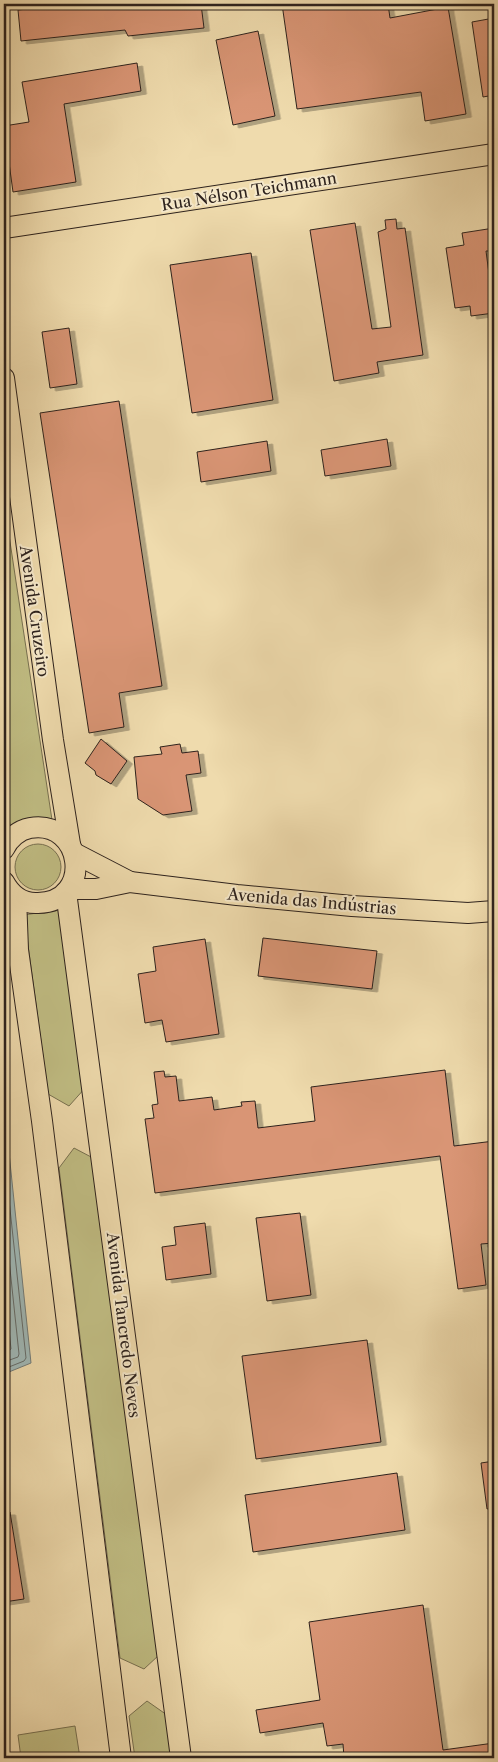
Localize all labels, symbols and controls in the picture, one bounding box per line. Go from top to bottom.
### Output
street label: Rua Nélson Teichmann [160,167,338,215]
street label: Avenida Cruzeiro [16,543,54,678]
street label: Avenida das Indústrias [226,884,397,918]
street label: Avenida Tancredo Neves [103,1230,145,1419]

